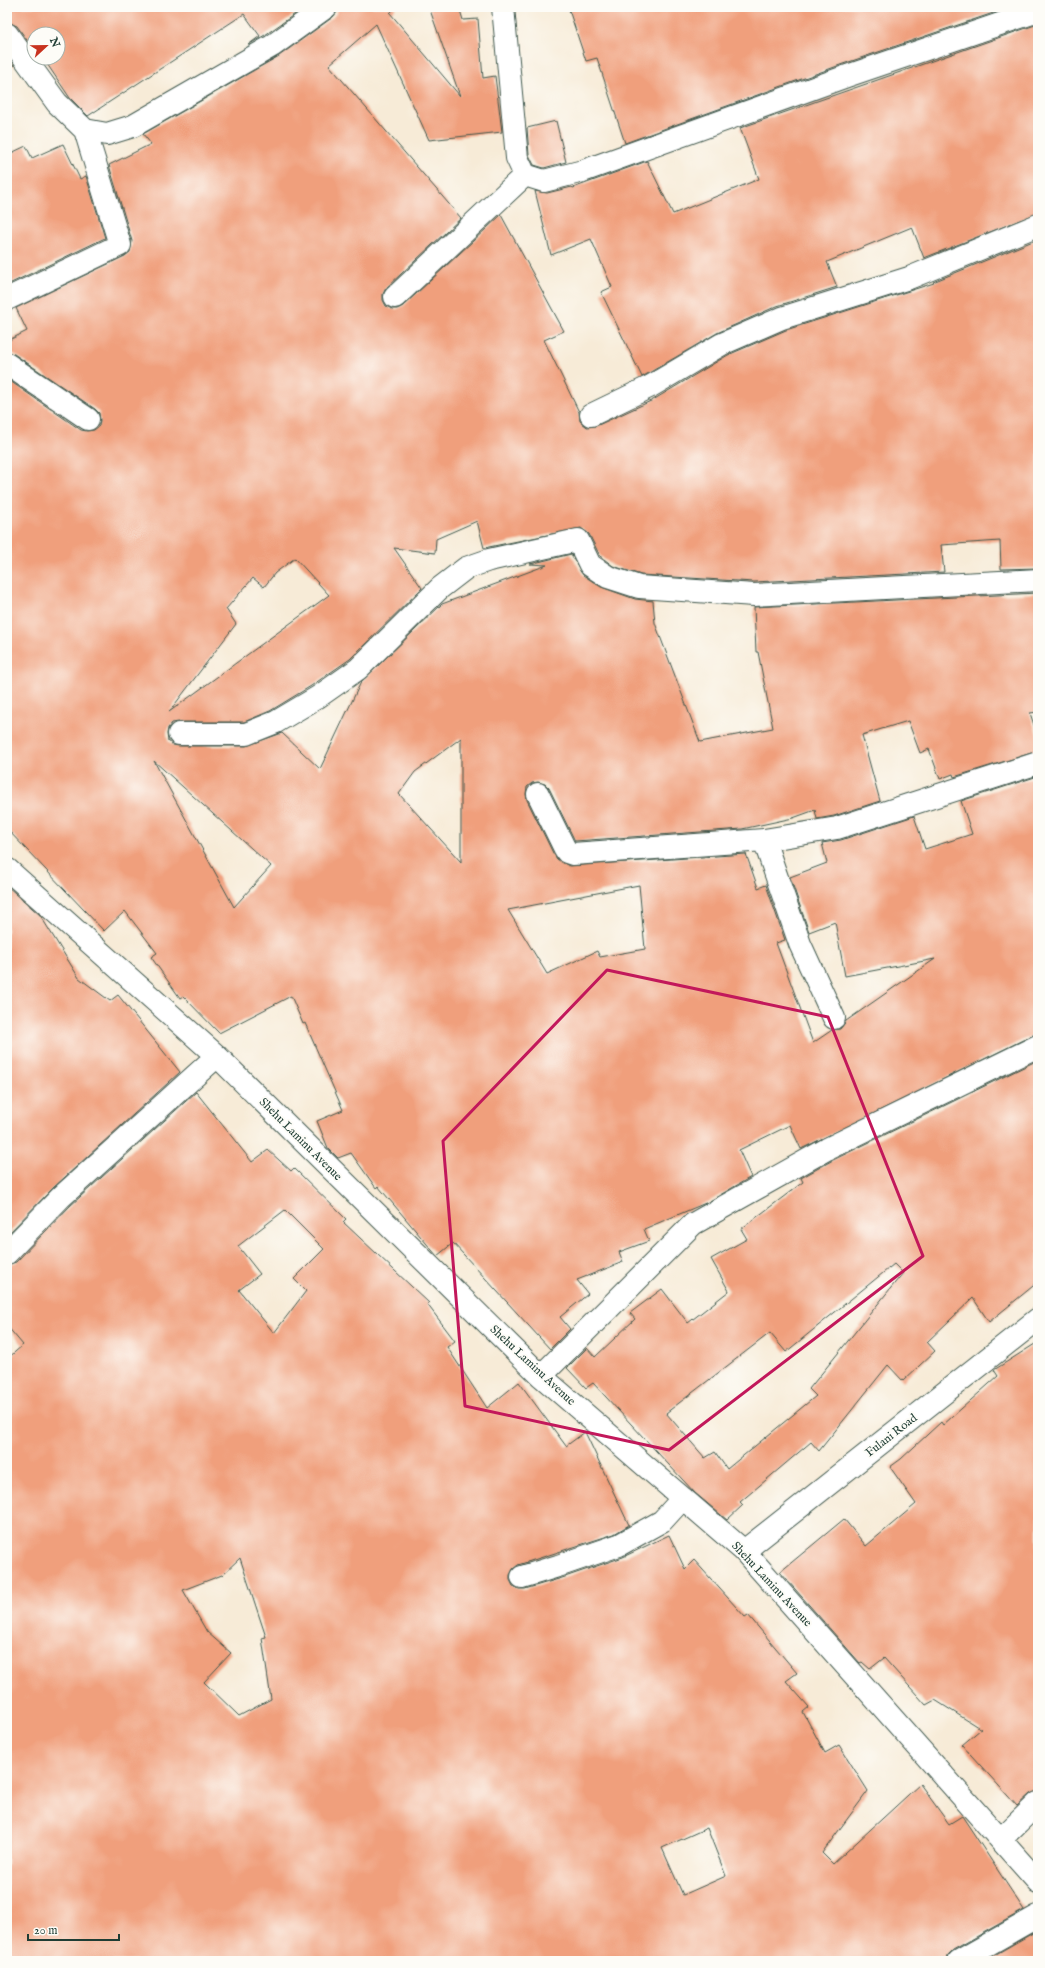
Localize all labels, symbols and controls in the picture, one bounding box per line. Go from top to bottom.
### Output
north arrow [26,26,66,66]
text: N [46,35,63,50]
street label: Shehu Laminu Avenue [256,1095,346,1184]
street label: Shehu Laminu Avenue [487,1322,579,1409]
street label: Fulani Road [862,1410,921,1460]
street label: Shehu Laminu Avenue [728,1539,815,1630]
scale bar [28,1916,119,1942]
text: 20 m [34,1923,57,1938]

